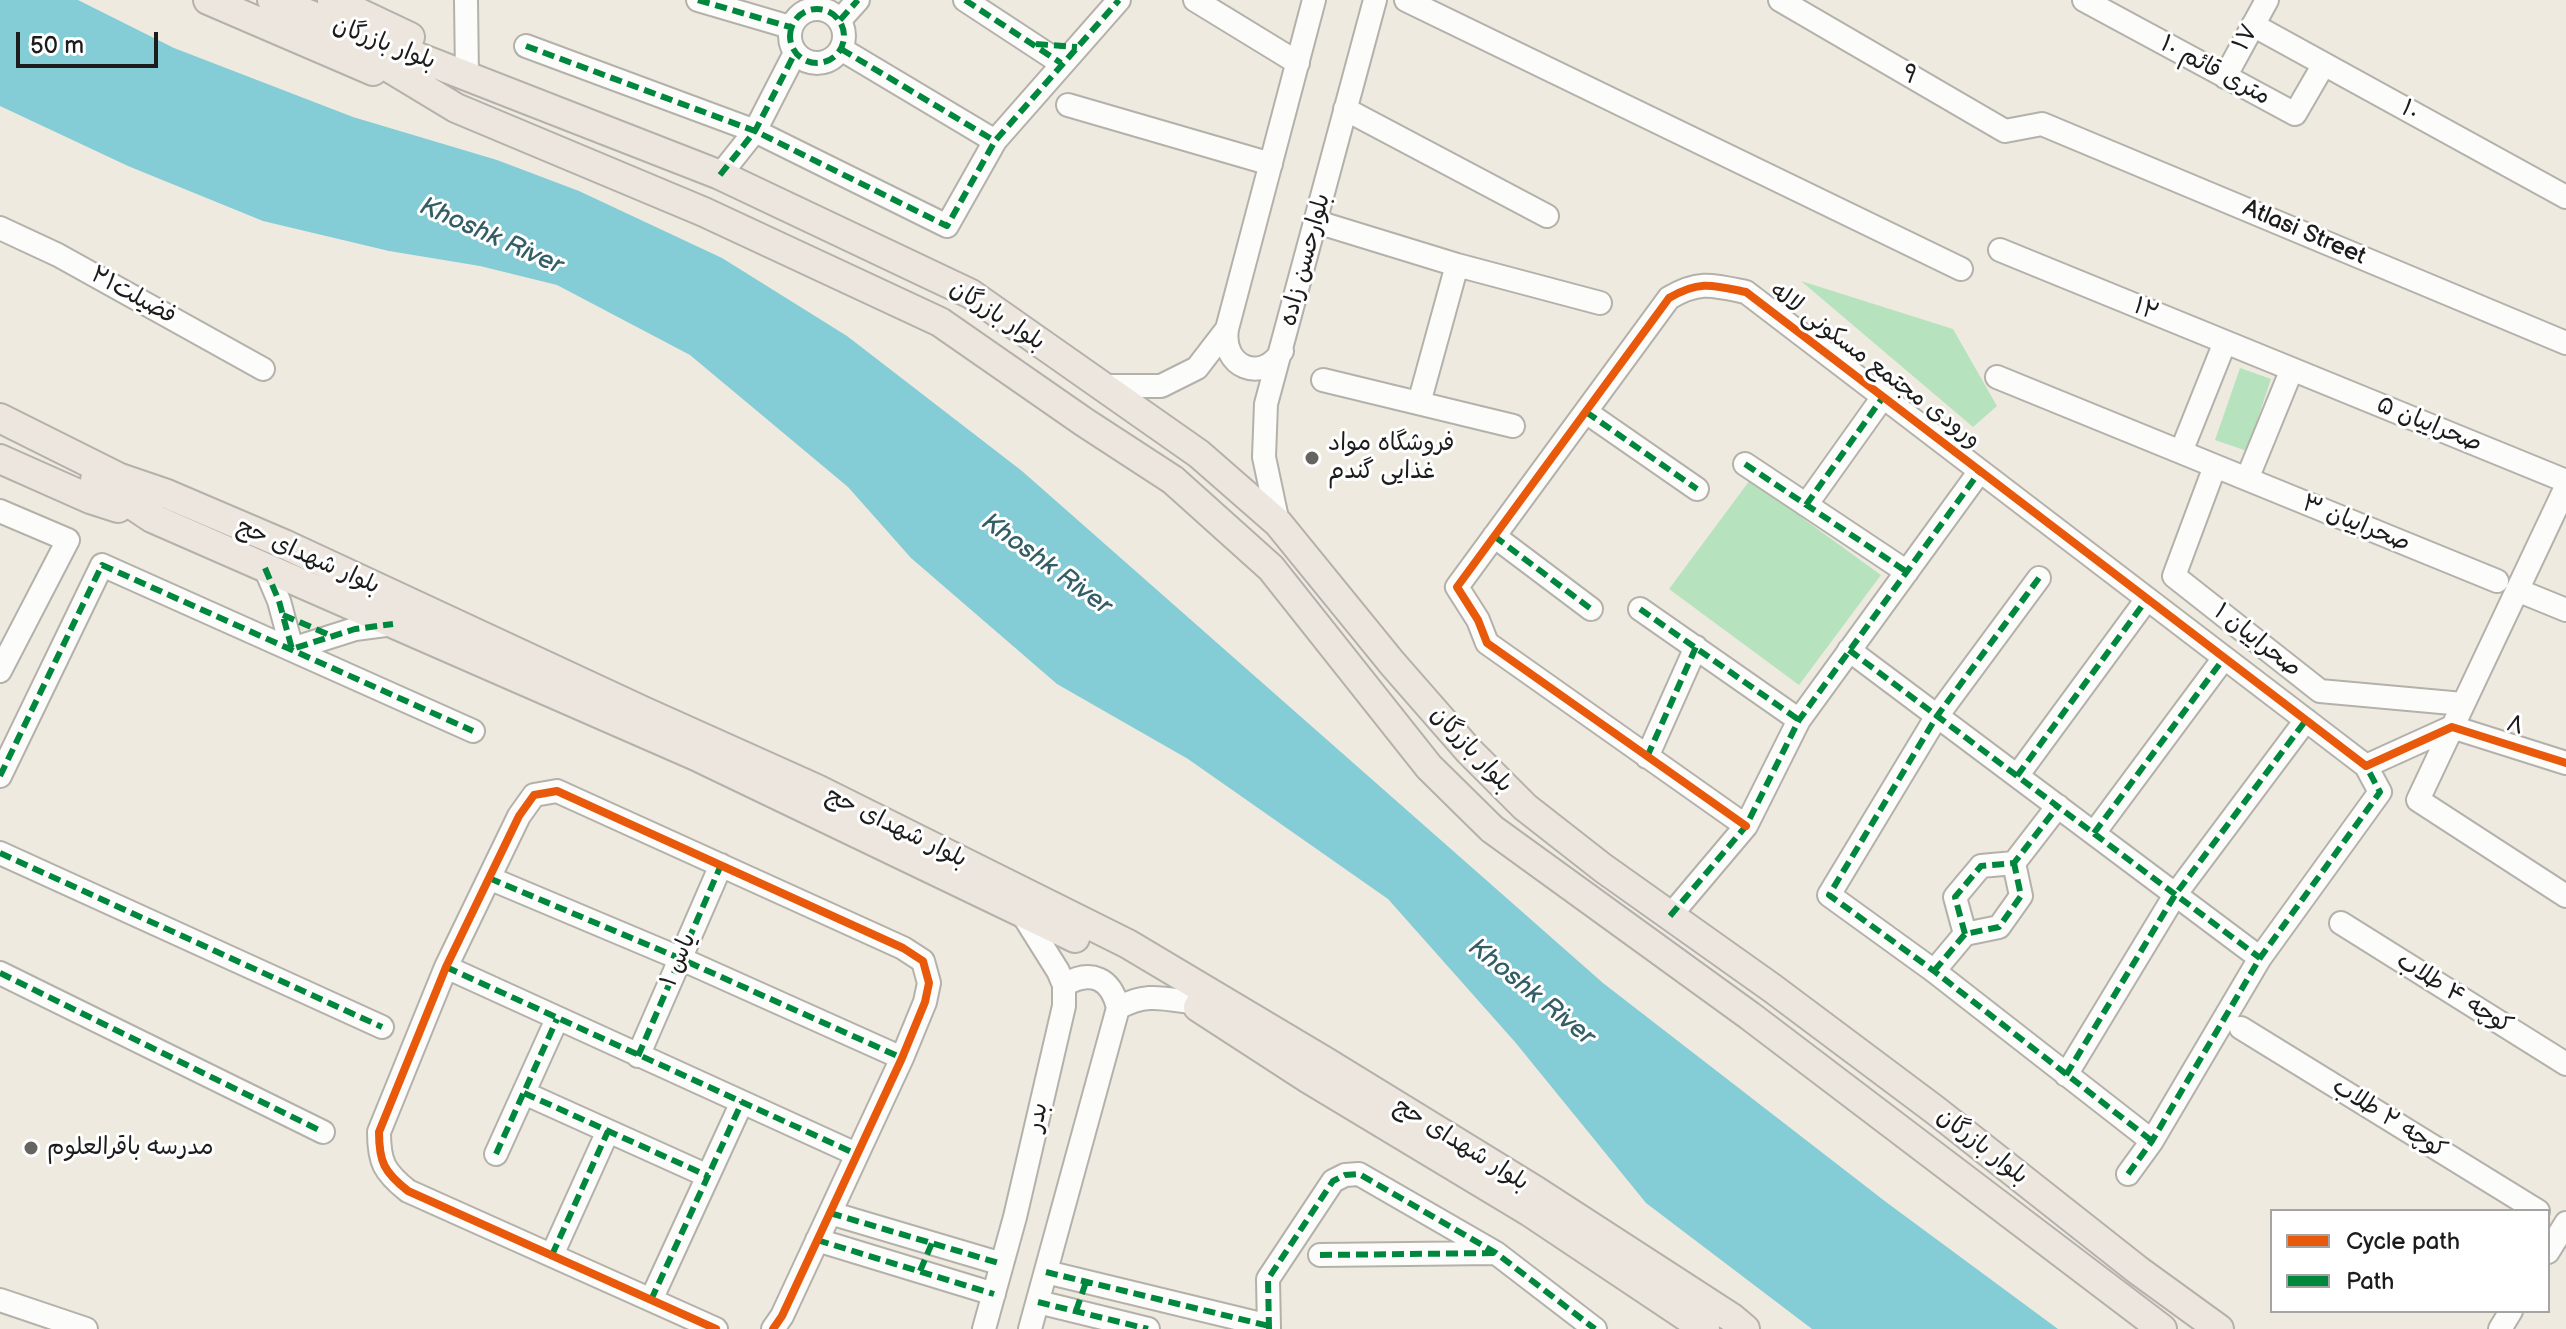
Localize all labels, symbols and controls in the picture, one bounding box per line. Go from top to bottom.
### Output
street label: بلوار بازرگان [329,11,439,77]
scale bar [20,16,162,66]
street label: ۱۷ [2227,20,2265,56]
street label: ۱۰ متری قائم [2155,30,2275,112]
text: 50 m [30,31,84,60]
street label: ۹ [1895,59,1923,91]
street label: ۱۰ [2396,94,2424,128]
street label: بلوارحسن زاده [1274,191,1338,329]
water label: Khoshk River [415,192,567,282]
street label: Atlasi Street [2238,194,2370,272]
street label: فضیلت۲۱ [85,261,181,331]
street label: بلوار بازرگان [944,275,1050,357]
street label: ورودی مجتمع مسکونی لاله [1764,277,1986,455]
street label: ۱۲ [2129,292,2163,328]
street label: ۵ صحراییان [2372,391,2486,459]
place label: فروشگاه مواد غذایی گندم [1328,430,1455,486]
marker: فروشگاه مواد غذایی گندم [1303,449,1321,467]
street label: صحراییان ۳ [2298,489,2414,559]
water label: Khoshk River [975,507,1117,623]
street label: بلوار شهدای حج [232,513,384,601]
street label: صحراییان ۱ [2207,598,2307,684]
street label: بلوار بازرگان [1424,701,1518,799]
street label: ۸ [2503,710,2527,742]
street label: بلوار شهدای حج [821,781,971,875]
street label: یاس ۱ [655,929,703,991]
water label: Khoshk River [1462,933,1600,1053]
street label: کوچه ۴ طلاب [2391,947,2517,1041]
street label: کوچه ۲ طلاب [2327,1073,2451,1165]
street label: بلوار شهدای حج [1388,1092,1534,1198]
street label: بدر [1021,1100,1055,1134]
street label: بلوار بازرگان [1931,1102,2033,1192]
place label: مدرسه باقرالعلوم [47,1134,214,1162]
marker: مدرسه باقرالعلوم [22,1139,40,1157]
legend [2270,1209,2550,1313]
text: Cycle path [2346,1227,2460,1256]
text: Path [2346,1267,2394,1296]

